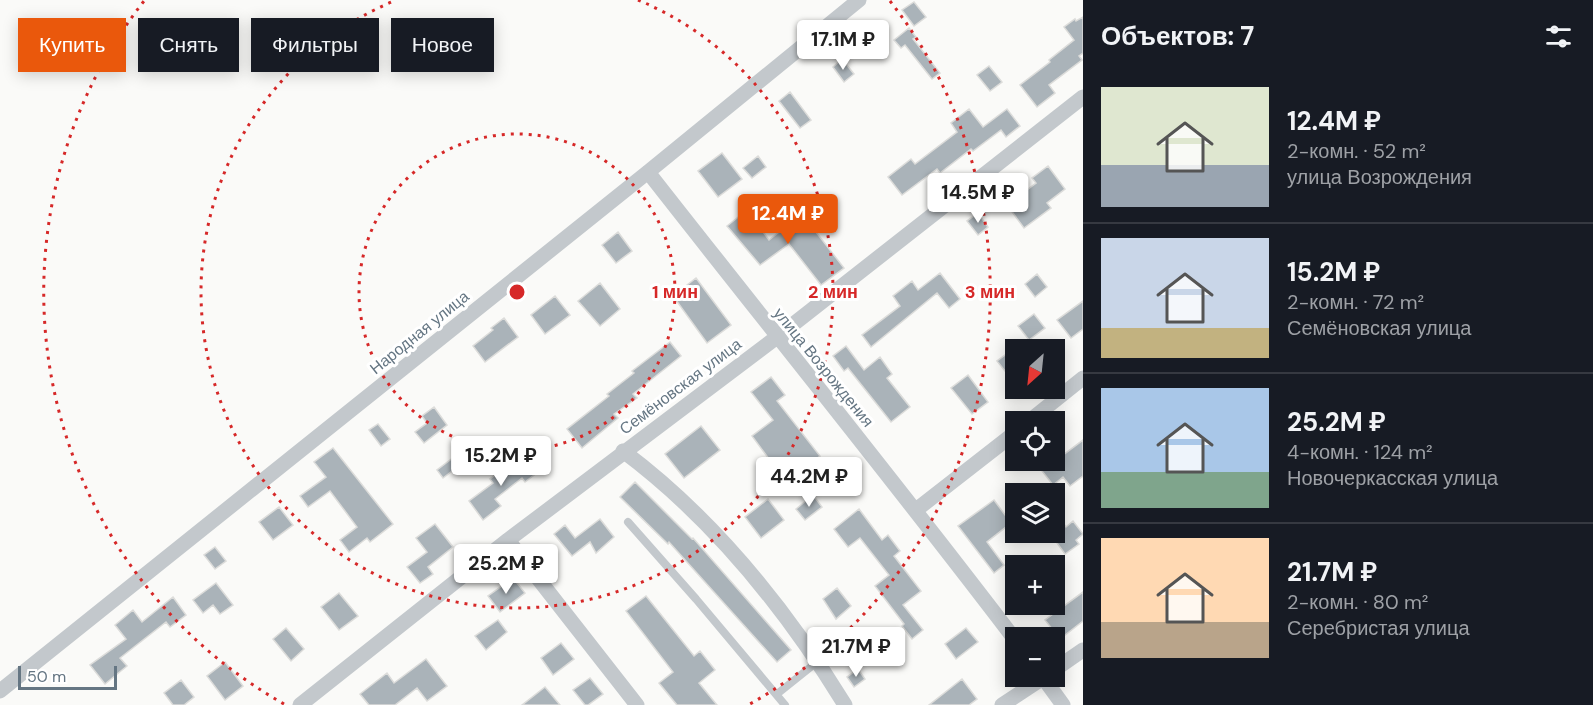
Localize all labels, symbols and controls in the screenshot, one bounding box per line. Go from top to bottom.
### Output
chip: Купить [18,18,126,72]
chip: Снять [138,18,239,72]
chip: Фильтры [251,18,379,72]
chip: Новое [391,18,494,72]
text: Объектов: 7 [1101,19,1254,53]
pin: 17.1M ₽ [788,20,898,71]
icon: filters [1542,20,1575,53]
text: 17.1M ₽ [811,26,875,52]
text: 12.4M ₽ [1287,104,1381,138]
icon: home [1149,111,1221,183]
text: 2-комн. · 52 m² [1287,138,1426,164]
text: улица Возрождения [1287,164,1472,190]
pin: 14.5M ₽ [923,173,1033,224]
text: 14.5M ₽ [941,179,1015,205]
pin: 12.4M ₽ [733,194,843,245]
text: 12.4M ₽ [752,200,824,226]
text: 15.2M ₽ [1287,255,1380,289]
icon: home [1149,262,1221,334]
text: 1 мин [652,280,698,304]
text: 2 мин [808,280,858,304]
text: 3 мин [965,280,1015,304]
centre of rings [507,282,527,302]
street label: Народная улица [365,286,473,379]
text: 2-комн. · 72 m² [1287,289,1424,315]
street label: улица Возрождения [769,303,878,431]
text: Семёновская улица [1287,315,1471,341]
street label: Семёновская улица [615,334,746,439]
north arrow [1005,339,1065,399]
map controls [1005,339,1065,687]
text: 25.2M ₽ [1287,405,1386,439]
button: locate [1005,411,1065,471]
icon: home [1149,412,1221,484]
pin: 15.2M ₽ [446,436,556,487]
text: 4-комн. · 124 m² [1287,439,1433,465]
text: 15.2M ₽ [465,442,537,468]
pin: 44.2M ₽ [754,457,864,508]
text: 44.2M ₽ [770,463,848,489]
text: Новочеркасская улица [1287,465,1498,491]
button: layers [1005,483,1065,543]
pin: 25.2M ₽ [451,544,561,595]
text: 25.2M ₽ [468,550,544,576]
button: + [1005,555,1065,615]
text: 21.7M ₽ [1287,555,1377,589]
icon: home [1149,562,1221,634]
text: 2-комн. · 80 m² [1287,589,1428,615]
text: Серебристая улица [1287,615,1470,641]
pin: 21.7M ₽ [801,627,911,678]
button: − [1005,627,1065,687]
text: 21.7M ₽ [821,633,891,659]
scale bar [18,663,117,690]
text: 50 m [27,666,66,687]

